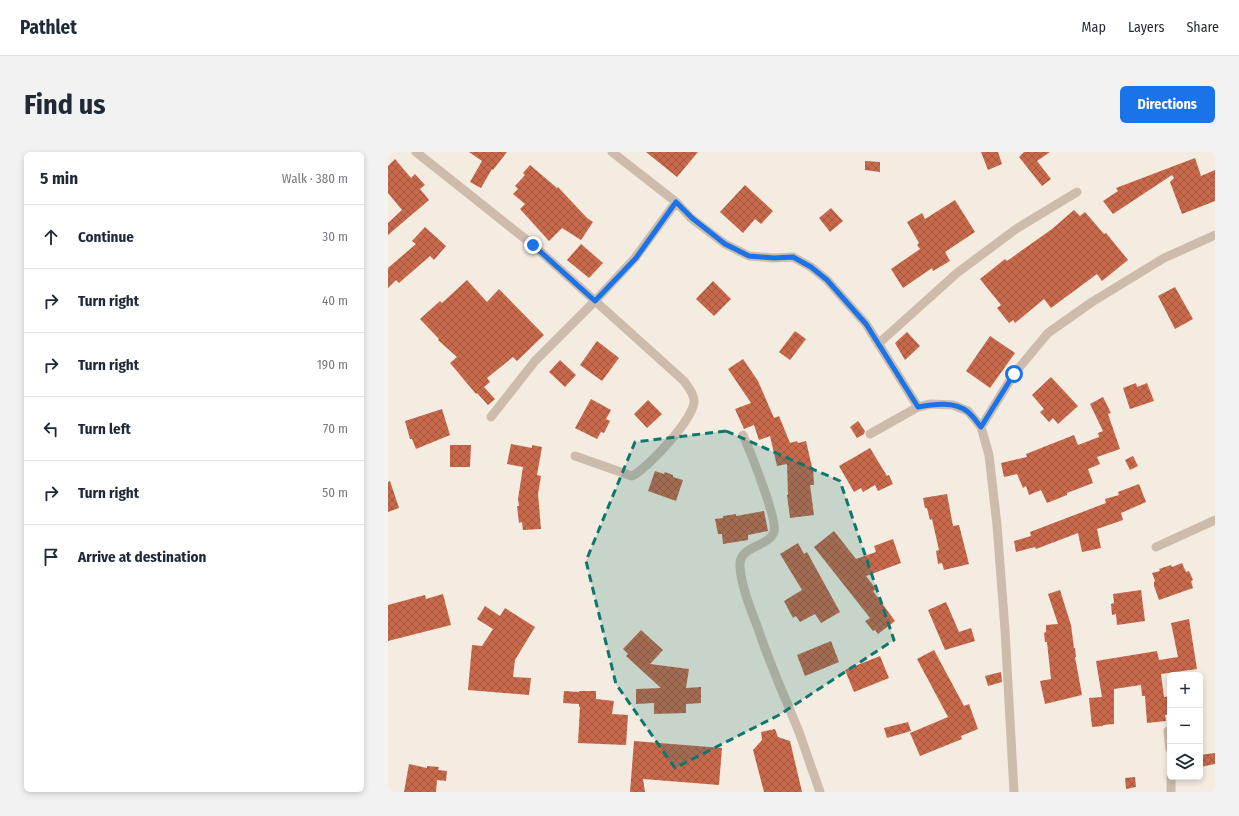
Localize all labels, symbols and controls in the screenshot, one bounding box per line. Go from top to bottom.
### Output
text: Pathlet [20,16,77,39]
text: Map [1082,19,1106,36]
text: Layers [1128,19,1164,36]
text: Share [1186,19,1219,36]
button: Directions [1120,86,1215,123]
text: Find us [24,88,106,121]
text: 5 min [40,168,78,189]
text: Walk · 380 m [282,171,348,186]
icon: ahead [40,226,62,248]
text: Continue [78,228,134,246]
text: 30 m [322,229,348,244]
route end [524,236,542,254]
icon: right [40,290,62,312]
text: Turn right [78,292,139,310]
text: 40 m [322,293,348,308]
icon: right [40,354,62,376]
text: Turn right [78,356,139,374]
text: 190 m [317,357,348,372]
route start [1005,365,1023,383]
icon: left [40,418,62,440]
text: Turn left [78,420,131,438]
text: 70 m [323,421,348,436]
icon: right [40,482,62,504]
text: Turn right [78,484,139,502]
text: 50 m [322,485,348,500]
icon: arrive [40,546,62,568]
text: Arrive at destination [78,548,206,566]
map controls [1167,672,1203,780]
button: + [1167,672,1203,708]
button: − [1167,708,1203,744]
button: layers [1167,744,1203,780]

